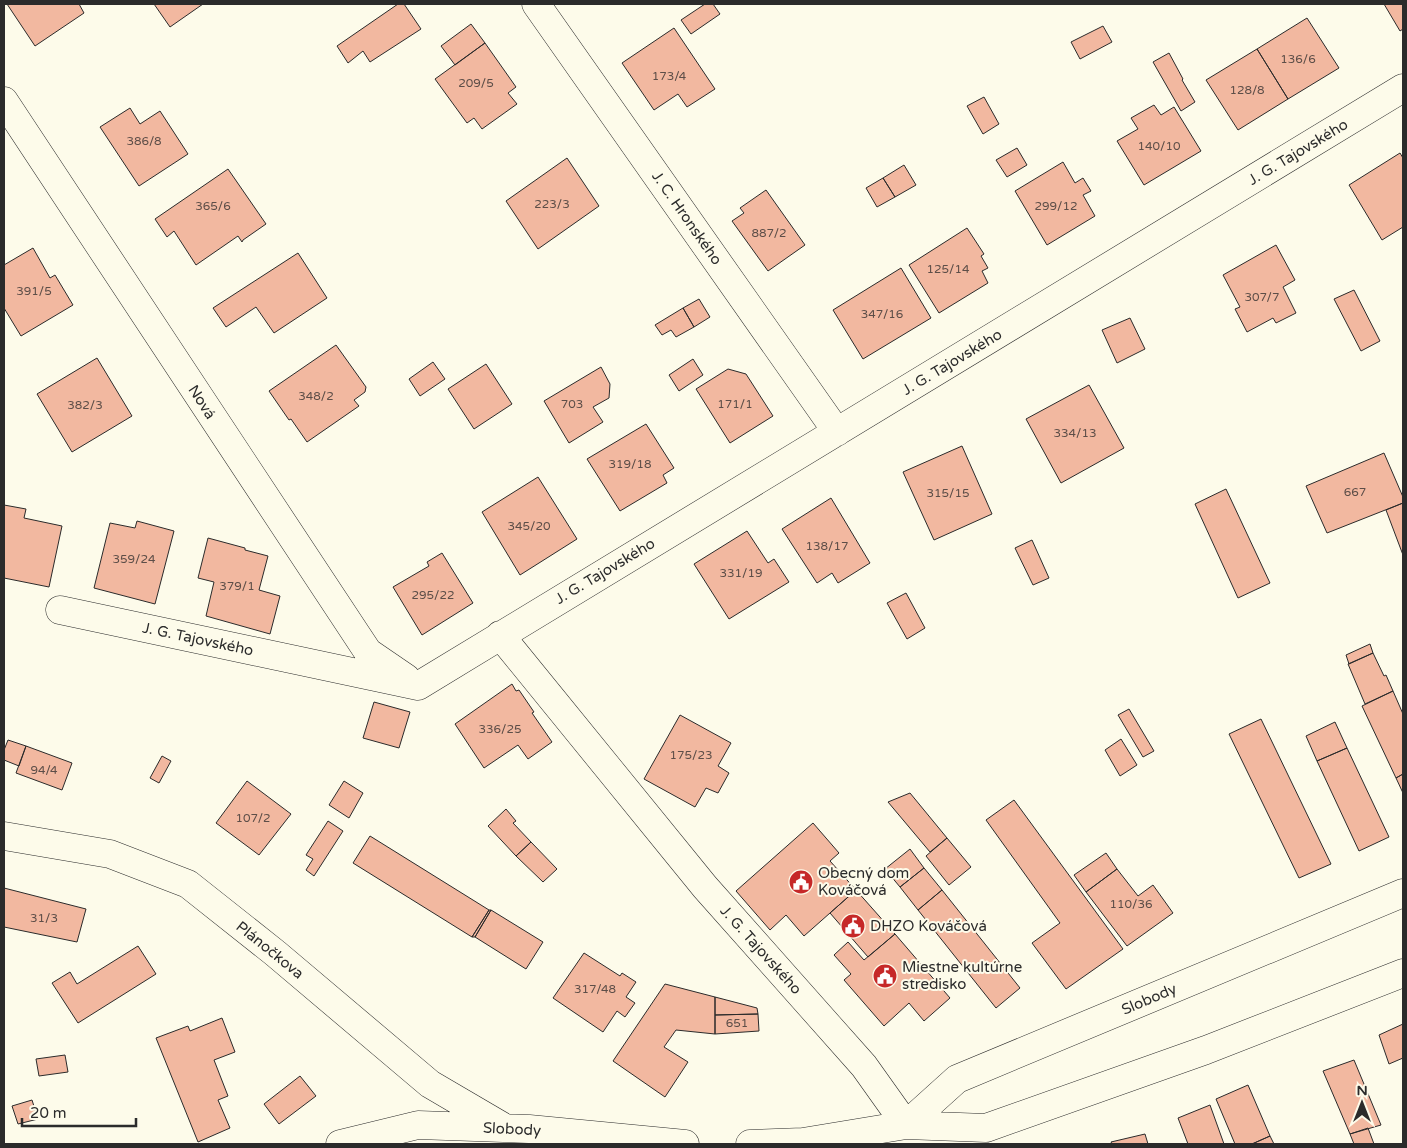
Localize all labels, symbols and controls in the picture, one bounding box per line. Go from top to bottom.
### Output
house number: 136/6 [1280,52,1316,66]
house number: 173/4 [652,69,687,83]
house number: 209/5 [458,76,494,90]
house number: 128/8 [1229,83,1265,97]
street label: J. G. Tajovského [1245,115,1351,189]
house number: 386/8 [126,134,162,148]
house number: 140/10 [1138,139,1181,153]
street label: J. C. Hronského [648,168,726,268]
house number: 223/3 [534,197,570,211]
house number: 365/6 [195,199,231,213]
house number: 299/12 [1035,199,1078,213]
house number: 887/2 [751,226,787,240]
house number: 125/14 [927,262,970,276]
house number: 391/5 [16,284,52,298]
house number: 307/7 [1244,290,1280,304]
house number: 347/16 [861,307,903,321]
street label: J. G. Tajovského [899,325,1005,399]
street label: Nová [184,382,220,422]
house number: 348/2 [298,389,334,403]
house number: 703 [561,397,583,411]
house number: 171/1 [717,397,753,411]
house number: 382/3 [67,398,103,412]
house number: 334/13 [1054,426,1097,440]
house number: 319/18 [609,457,652,471]
house number: 667 [1344,485,1366,499]
house number: 315/15 [927,486,970,500]
house number: 345/20 [508,519,551,533]
street label: J. G. Tajovského [552,534,658,608]
house number: 138/17 [806,539,849,553]
house number: 359/24 [113,552,156,566]
house number: 331/19 [720,566,763,580]
house number: 379/1 [219,579,255,593]
house number: 295/22 [412,588,455,602]
street label: J. G. Tajovského [141,618,255,660]
house number: 336/25 [479,722,522,736]
house number: 175/23 [670,748,713,762]
house number: 94/4 [30,763,58,777]
house number: 107/2 [235,811,271,825]
place label: Obecný dom Kováčová [818,864,909,899]
public building icon: Obecný dom Kováčová [788,869,814,895]
house number: 110/36 [1110,897,1153,911]
street label: J. G. Tajovského [716,902,806,998]
house number: 31/3 [30,911,58,925]
public building icon: DHZO Kováčová [840,913,866,939]
street label: Plánočkova [233,917,307,983]
place label: DHZO Kováčová [870,917,987,935]
place label: Miestne kultúrne stredisko [902,958,1022,993]
public building icon: Miestne kultúrne stredisko [872,963,898,989]
street label: Slobody [1119,979,1179,1019]
house number: 317/48 [574,982,616,996]
house number: 651 [726,1016,748,1030]
north arrow [1337,1078,1387,1128]
text: N [1356,1082,1368,1099]
scale bar [22,1096,136,1128]
text: 20 m [30,1104,67,1122]
street label: Slobody [483,1118,541,1140]

